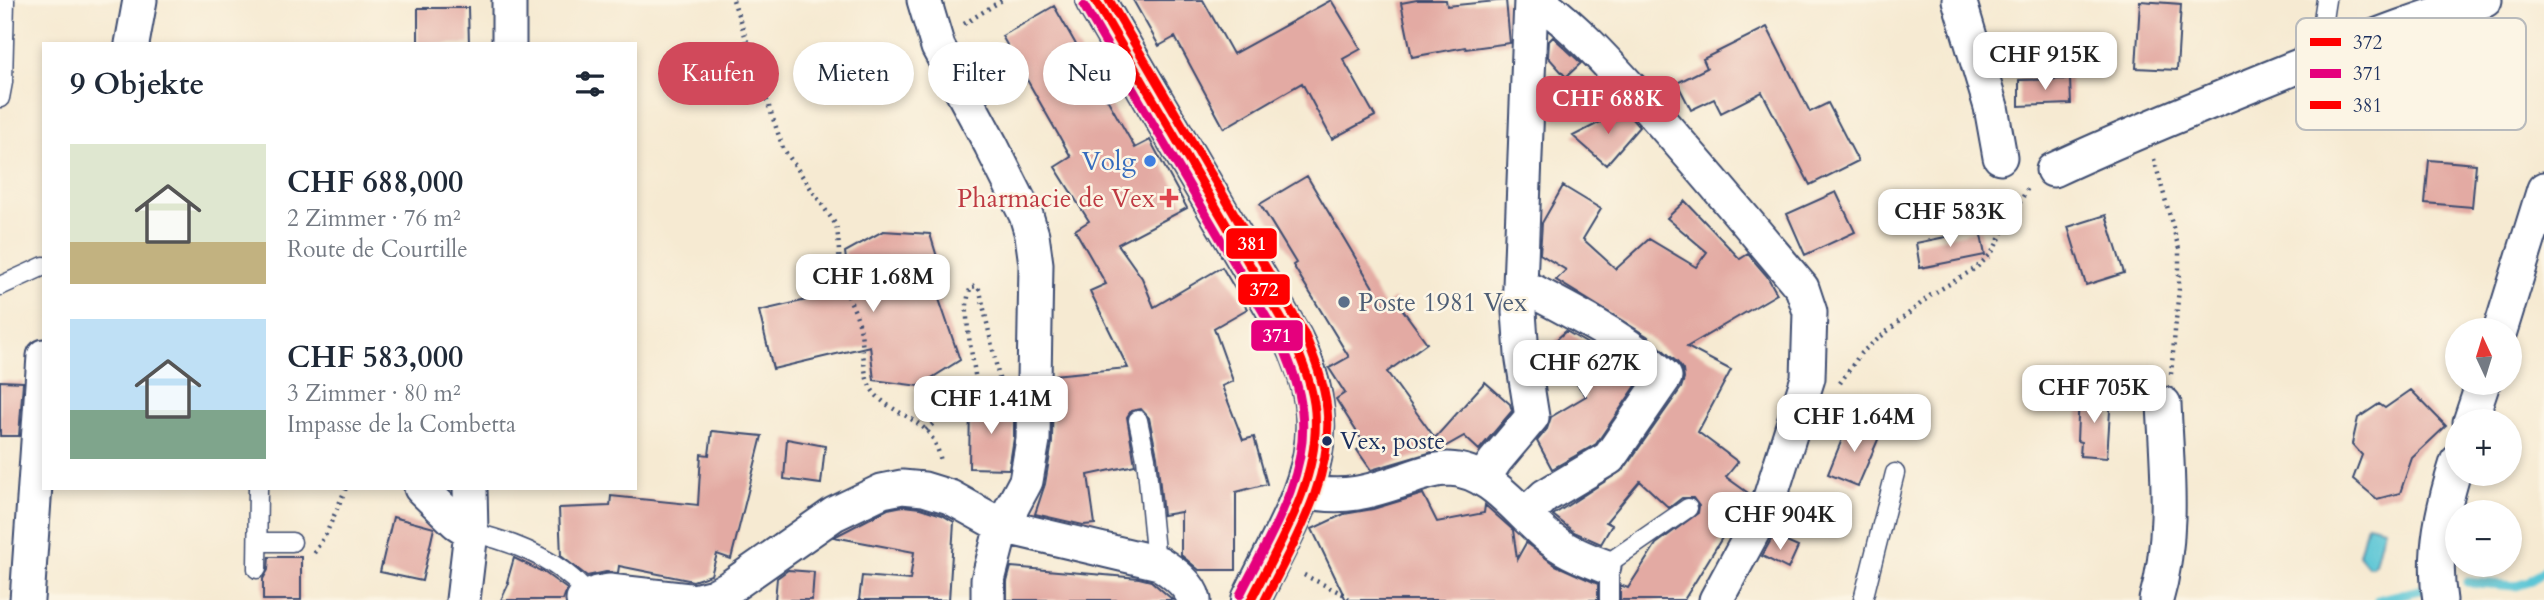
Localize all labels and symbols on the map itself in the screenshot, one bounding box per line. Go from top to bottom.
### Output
legend [2296,18,2526,130]
text: 372 [2353,30,2382,56]
pin: CHF 915K [1973,32,2117,92]
text: 371 [2353,61,2382,87]
pin: CHF 688K [1536,76,1680,136]
text: 381 [2353,93,2382,119]
place label: Volg [1082,144,1136,179]
marker: Volg [1142,153,1158,169]
place label: Pharmacie de Vex [957,181,1155,216]
marker: Pharmacie de Vex [1161,190,1177,206]
pin: CHF 583K [1878,190,2022,249]
line badge: 381 [1225,227,1278,260]
text: 381 [1237,231,1267,257]
pin: CHF 1.68M [793,254,953,314]
line badge: 372 [1237,273,1291,306]
text: 372 [1249,277,1279,303]
place label: Poste 1981 Vex [1358,285,1527,320]
marker: Poste 1981 Vex [1336,294,1352,310]
north arrow [2445,318,2522,396]
line badge: 371 [1250,319,1304,352]
text: 371 [1262,323,1292,349]
pin: CHF 627K [1513,340,1657,400]
pin: CHF 705K [2022,366,2166,425]
pin: CHF 1.41M [911,376,1071,436]
pin: CHF 1.64M [1774,394,1934,454]
place label: Vex, poste [1340,425,1445,458]
marker: Vex, poste [1320,434,1334,448]
pin: CHF 904K [1708,492,1852,552]

